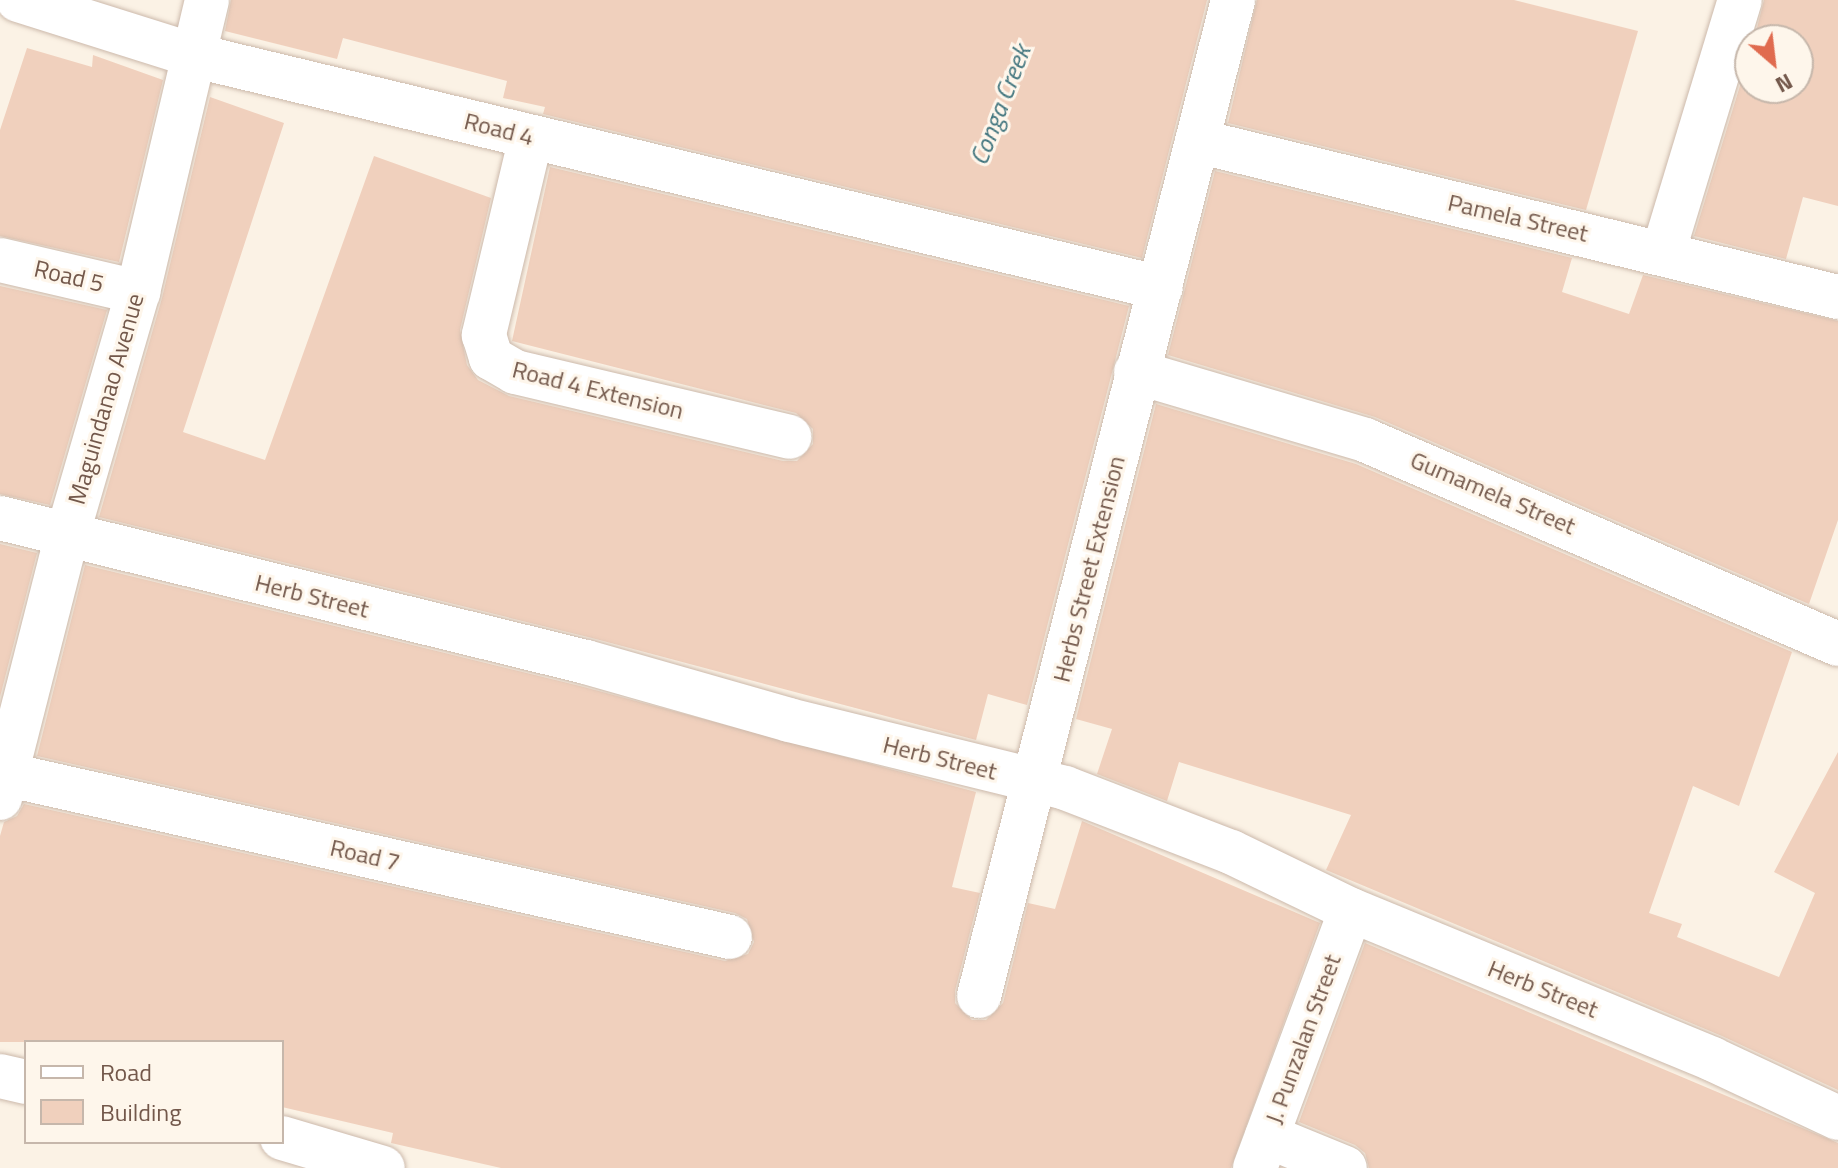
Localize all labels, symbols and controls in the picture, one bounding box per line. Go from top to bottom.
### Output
north arrow [1734,24,1814,104]
water label: Conga Creek [963,41,1037,169]
text: N [1770,65,1799,102]
street label: Road 4 [461,106,537,152]
street label: Pamela Street [1445,188,1591,248]
street label: Road 5 [31,254,107,298]
street label: Maguindanao Avenue [62,290,150,508]
street label: Road 4 Extension [509,355,687,425]
street label: Gumamela Street [1406,445,1580,541]
street label: Herbs Street Extension [1047,453,1131,685]
street label: Herb Street [252,568,372,624]
street label: Herb Street [880,730,1000,786]
street label: Road 7 [327,833,403,877]
street label: J. Punzalan Street [1259,951,1347,1127]
street label: Herb Street [1484,954,1602,1024]
legend [24,1040,284,1144]
text: Road [100,1054,152,1090]
text: Building [100,1094,182,1130]

